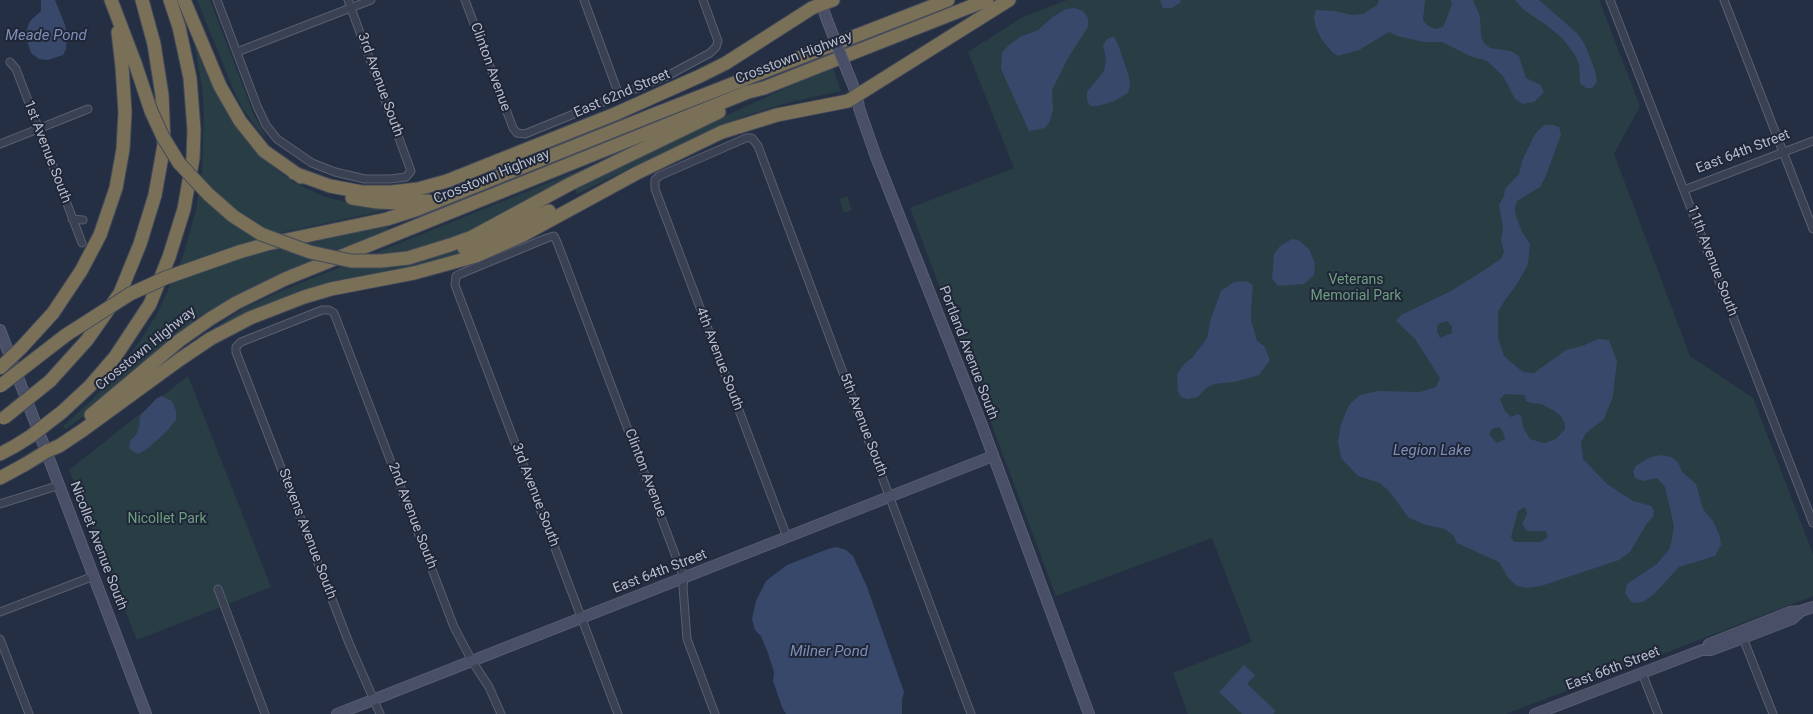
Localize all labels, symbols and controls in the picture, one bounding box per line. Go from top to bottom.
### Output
street label: Clinton Avenue [466,20,514,114]
water label: Meade Pond [5,27,87,45]
street label: Crosstown Highway [733,28,855,88]
street label: 3rd Avenue South [353,31,407,139]
street label: East 62nd Street [571,66,673,122]
street label: 1st Avenue South [20,98,74,206]
street label: East 64th Street [1694,126,1792,178]
street label: Crosstown Highway [431,146,553,208]
street label: 11th Avenue South [1683,203,1741,319]
park label: Veterans Memorial Park [1311,272,1401,304]
street label: Portland Avenue South [935,284,1001,422]
street label: Crosstown Highway [93,303,199,395]
street label: 4th Avenue South [692,305,746,413]
street label: 5th Avenue South [836,371,890,479]
street label: Clinton Avenue [620,427,670,519]
street label: 3rd Avenue South [508,441,562,549]
water label: Legion Lake [1393,442,1471,460]
street label: 2nd Avenue South [384,460,440,572]
street label: Stevens Avenue South [274,466,340,602]
street label: Nicollet Avenue South [66,479,130,613]
park label: Nicollet Park [127,511,207,527]
street label: East 64th Street [611,546,709,598]
water label: Milner Pond [790,643,868,661]
street label: East 66th Street [1564,643,1662,695]

